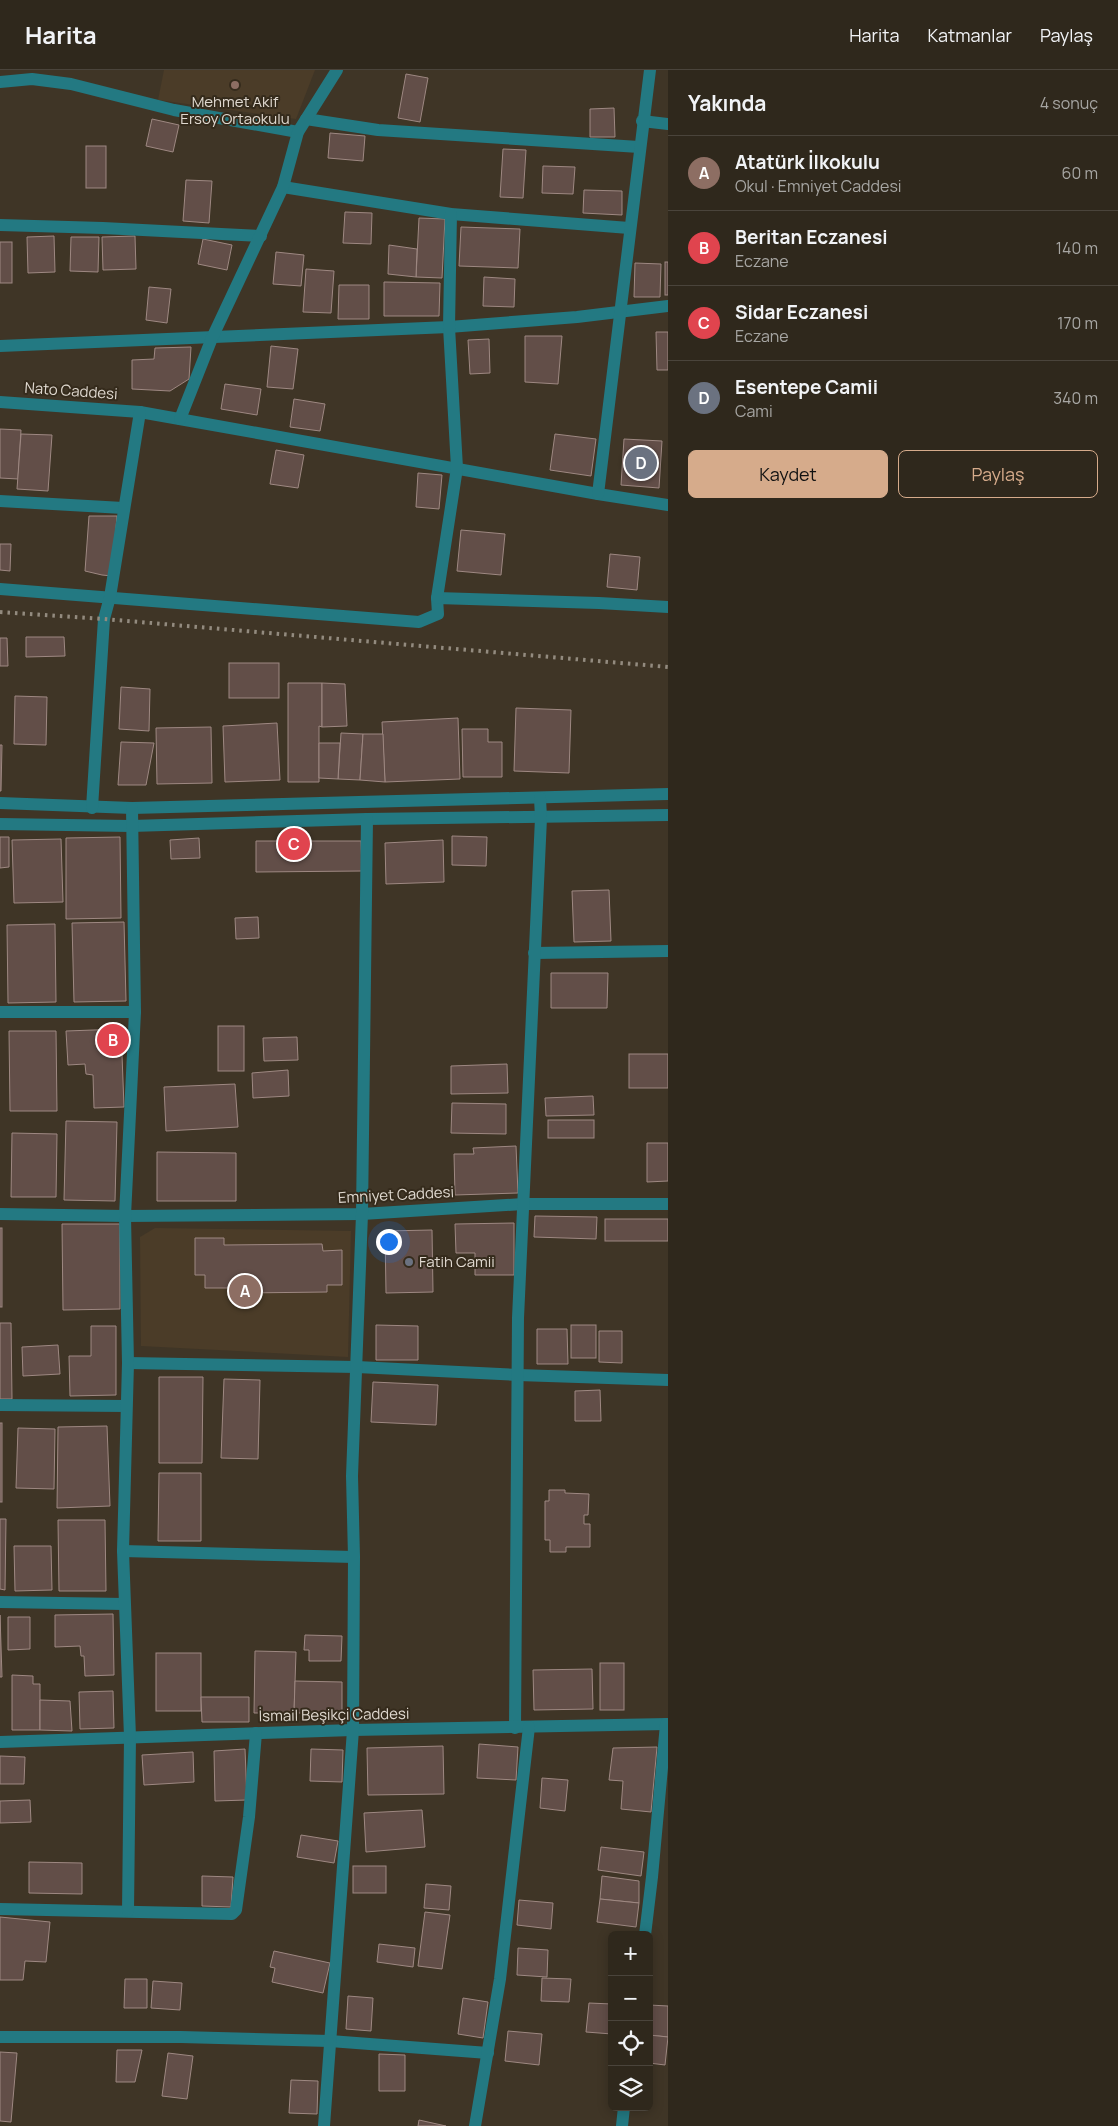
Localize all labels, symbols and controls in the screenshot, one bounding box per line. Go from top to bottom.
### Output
text: Harita [25,18,97,51]
text: Harita [849,23,899,47]
text: Katmanlar [927,23,1012,47]
text: Paylaş [1040,23,1093,47]
marker: Mehmet Akif Ersoy Ortaokulu [229,79,241,91]
text: Yakında [688,89,766,117]
place label: Mehmet Akif Ersoy Ortaokulu [180,91,290,129]
text: 4 sonuç [1040,92,1098,114]
text: Atatürk İlkokulu [735,149,880,175]
text: A [699,162,709,184]
text: 60 m [1062,162,1098,184]
text: Okul · Emniyet Caddesi [735,175,902,197]
text: Beritan Eczanesi [735,224,888,250]
text: B [699,237,709,259]
text: 140 m [1056,237,1098,259]
text: Eczane [735,250,789,272]
text: Sidar Eczanesi [735,299,868,325]
text: C [698,312,710,334]
text: 170 m [1057,312,1098,334]
text: Eczane [735,325,789,347]
text: Esentepe Camii [735,374,878,400]
street label: Nato Caddesi [24,377,118,404]
text: D [698,387,710,409]
text: 340 m [1053,387,1098,409]
text: Cami [735,400,773,422]
pin: D [625,444,657,482]
button: Kaydet [688,450,888,498]
button: Paylaş [898,450,1098,498]
pin: C [278,825,310,863]
pin: B [97,1021,129,1059]
street label: Emniyet Caddesi [337,1181,454,1208]
your location [376,1229,402,1255]
place label: Fatih Camii [419,1251,495,1272]
marker: Fatih Camii [403,1256,415,1268]
pin: A [229,1272,261,1310]
street label: İsmail Beşikçi Caddesi [258,1703,409,1726]
map controls [608,1931,653,2111]
button: + [608,1931,653,1976]
button: − [608,1976,653,2021]
button: locate [608,2021,653,2066]
button: layers [608,2066,653,2111]

